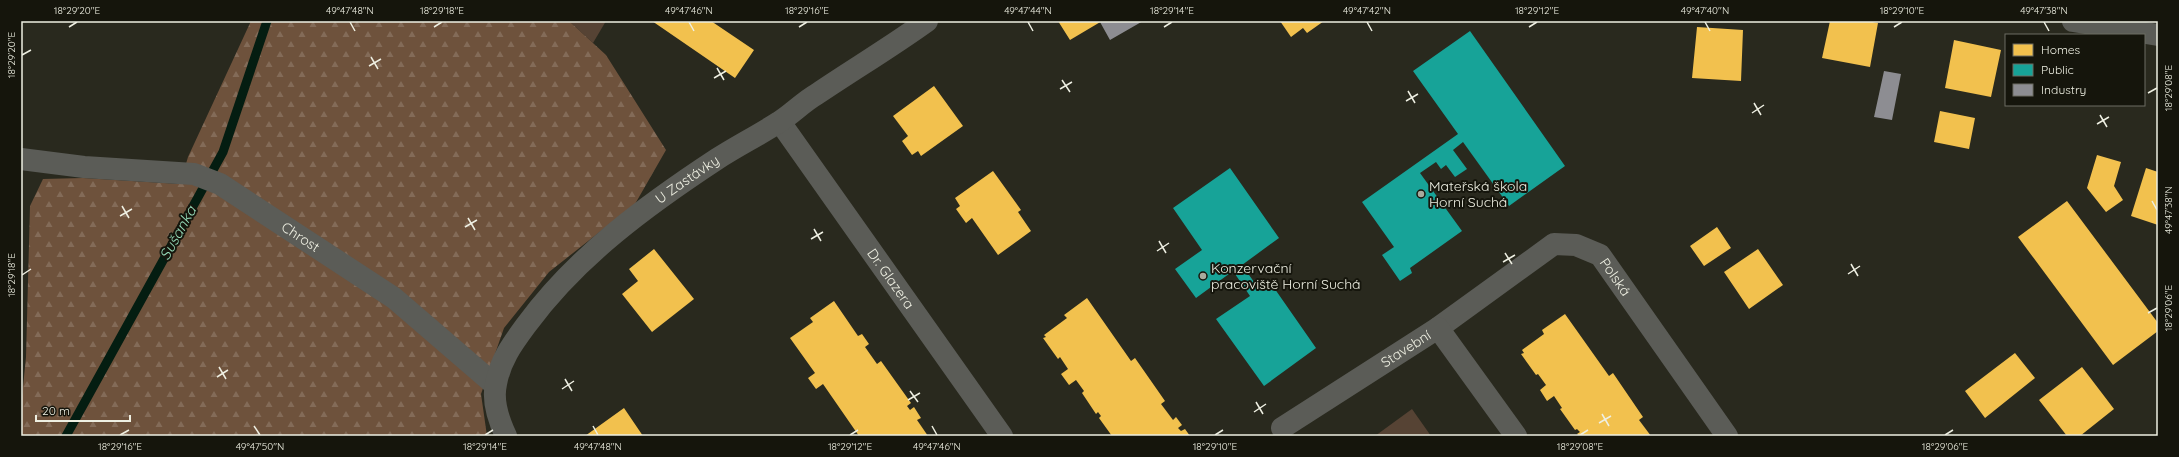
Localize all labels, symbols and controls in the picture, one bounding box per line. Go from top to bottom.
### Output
text: 18°29'20"E [54,4,101,17]
text: 49°47'48"N [326,4,374,17]
text: 18°29'18"E [420,4,464,17]
text: 49°47'46"N [665,4,713,17]
text: 18°29'16"E [785,4,829,17]
text: 49°47'44"N [1004,4,1052,17]
text: 18°29'14"E [1150,4,1194,17]
text: 49°47'42"N [1343,4,1391,17]
text: 18°29'12"E [1515,4,1559,17]
text: 49°47'40"N [1681,4,1729,17]
text: 18°29'10"E [1880,4,1925,17]
text: 49°47'38"N [2020,4,2068,17]
text: 18°29'20"E [5,31,18,78]
legend [2005,34,2145,106]
text: Homes [2041,42,2081,57]
text: Public [2041,62,2074,77]
text: 18°29'08"E [2162,65,2175,111]
text: Industry [2041,82,2086,97]
street label: U Zastávky [652,151,723,208]
place label: Mateřská škola Horní Suchá [1429,177,1527,211]
text: 49°47'38"N [2162,186,2175,234]
marker: Mateřská škola Horní Suchá [1416,189,1426,199]
water label: Sušanka [155,202,201,263]
street label: Chrost [278,218,323,256]
street label: Dr. Glazera [863,245,918,313]
text: 18°29'18"E [5,253,18,297]
street label: Polská [1596,254,1635,299]
place label: Konzervační pracoviště Horní Suchá [1211,259,1361,293]
marker: Konzervační pracoviště Horní Suchá [1198,271,1208,281]
text: 18°29'06"E [2162,285,2175,331]
street label: Stavební [1377,326,1434,371]
scale bar [36,397,130,423]
text: 20 m [42,403,70,418]
text: 18°29'16"E [98,440,142,453]
text: 49°47'50"N [236,440,284,453]
text: 18°29'14"E [463,440,507,453]
text: 49°47'48"N [574,440,622,453]
text: 18°29'12"E [828,440,872,453]
text: 49°47'46"N [913,440,961,453]
text: 18°29'10"E [1193,440,1238,453]
text: 18°29'08"E [1557,440,1603,453]
text: 18°29'06"E [1922,440,1968,453]

